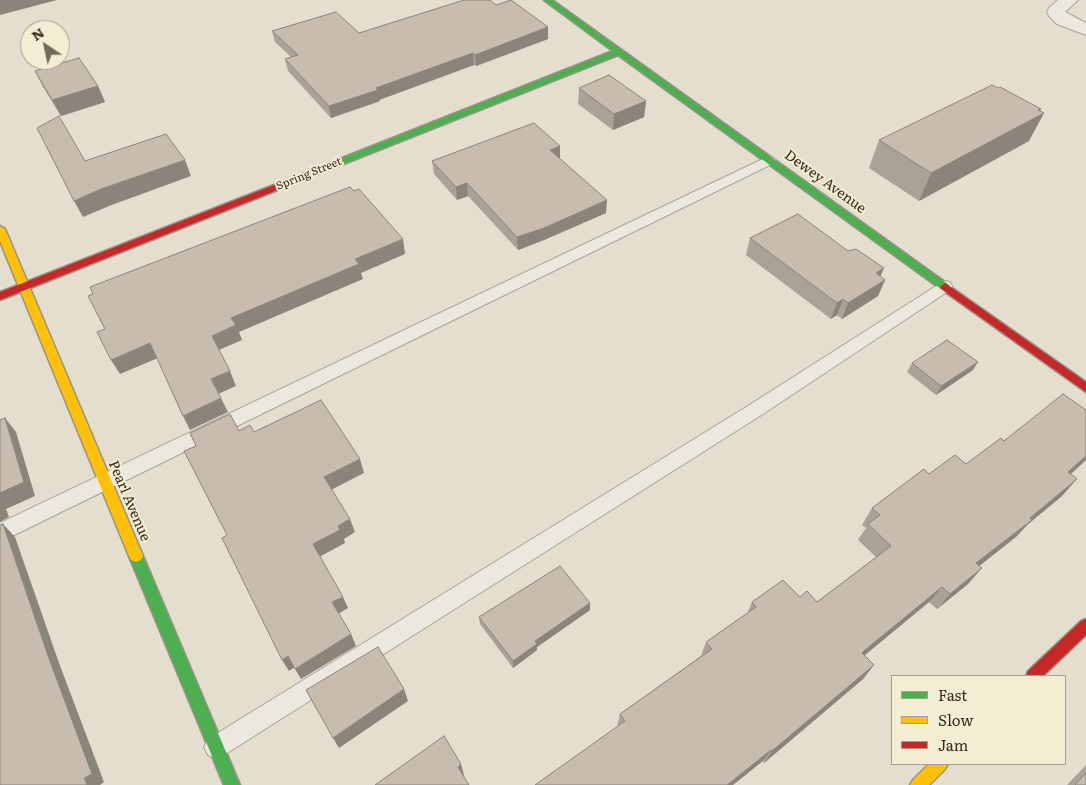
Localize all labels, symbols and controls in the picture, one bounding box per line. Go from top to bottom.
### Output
north arrow [20,20,70,70]
text: N [27,22,48,45]
street label: Dewey Avenue [781,147,869,217]
street label: Spring Street [274,155,344,193]
street label: Pearl Avenue [104,458,154,544]
legend [891,675,1066,765]
text: Fast [938,683,967,706]
text: Slow [938,708,973,731]
text: Jam [938,733,968,756]

